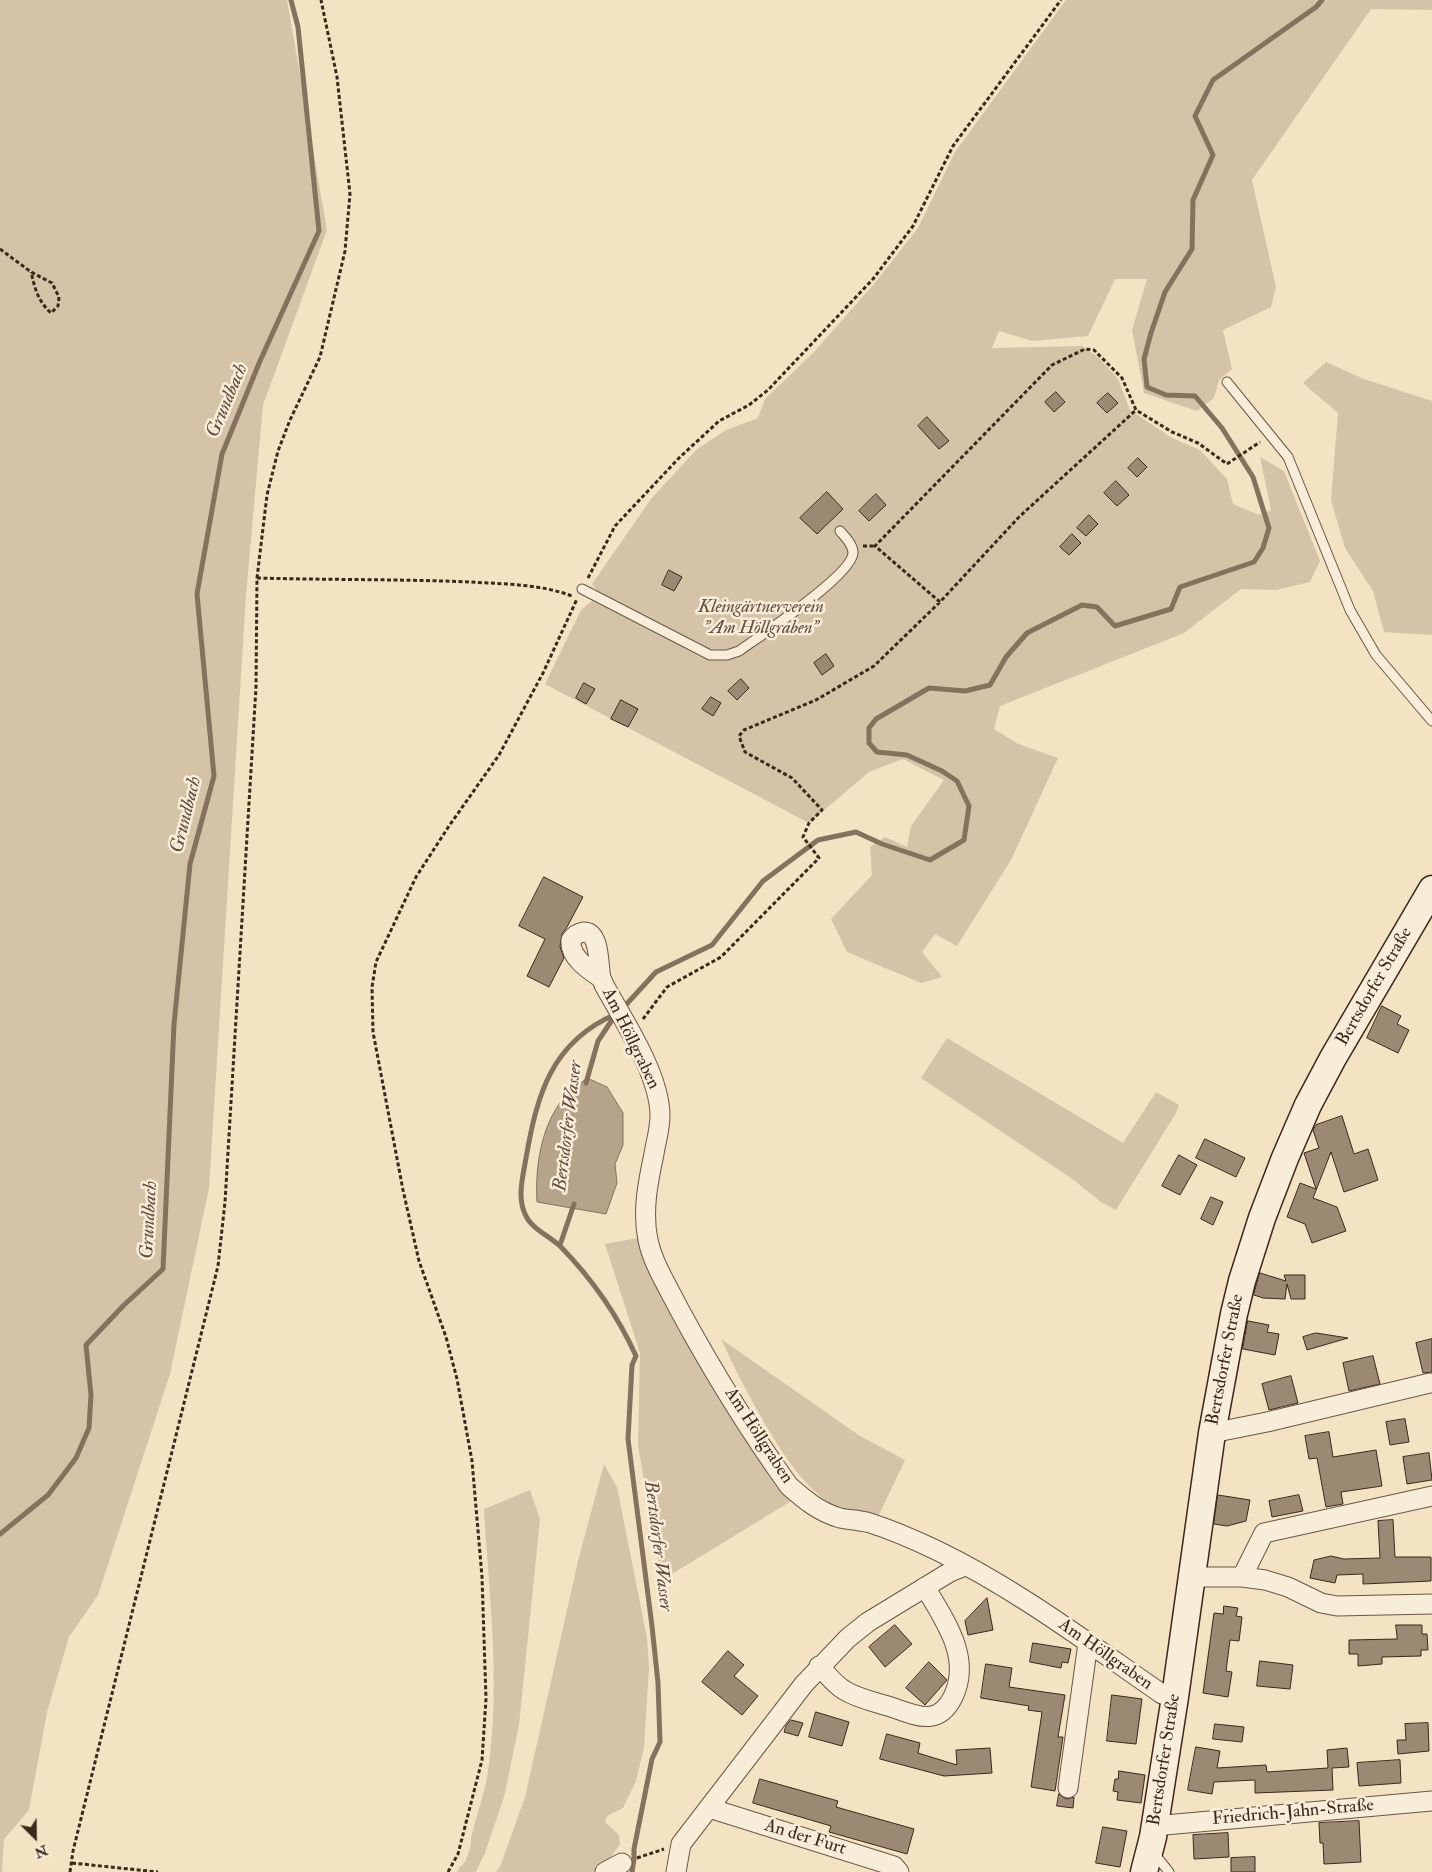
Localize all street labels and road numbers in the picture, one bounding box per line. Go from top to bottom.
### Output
street label: Bertsdorfer Straße [1332,924,1418,1050]
street label: Am Höllgraben [596,985,664,1093]
street label: Bertsdorfer Straße [1203,1293,1249,1427]
street label: Am Höllgraben [719,1384,797,1488]
street label: Am Höllgraben [1054,1615,1156,1695]
street label: Bertsdorfer Straße [1144,1693,1186,1827]
street label: Friedrich-Jahn-Straße [1211,1795,1375,1831]
street label: An der Furt [762,1815,848,1861]

